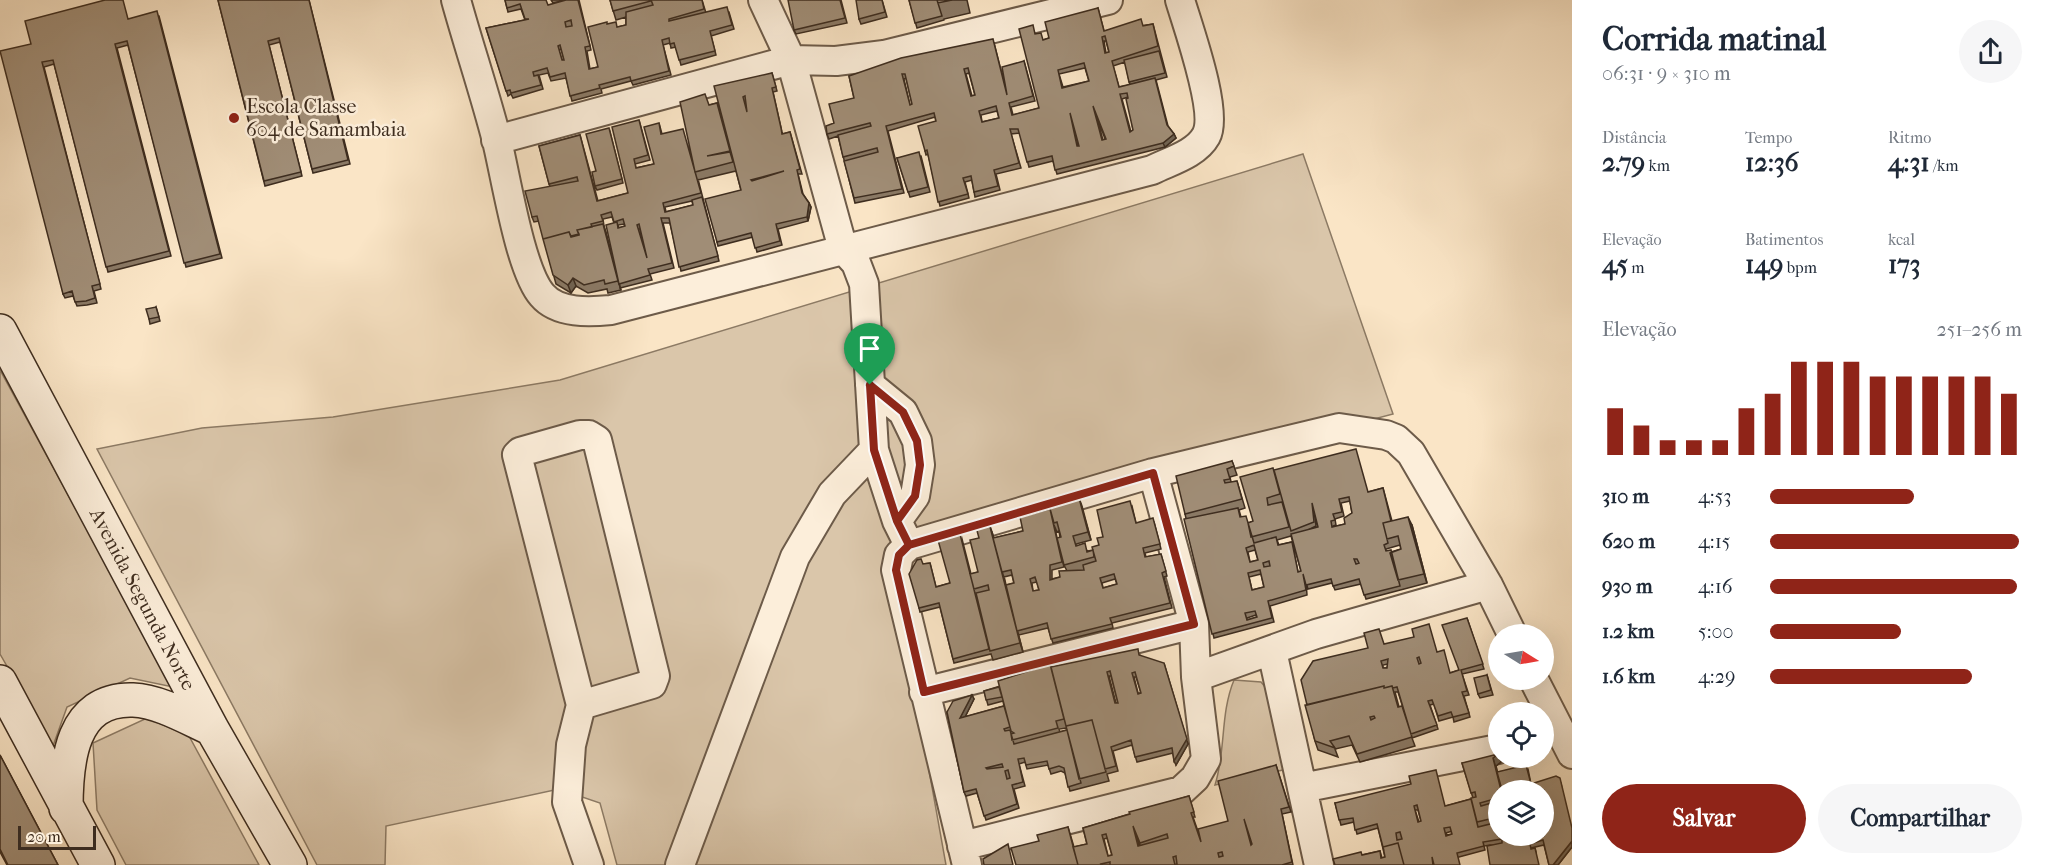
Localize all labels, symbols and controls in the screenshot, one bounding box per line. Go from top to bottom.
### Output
text: Corrida matinal [1602,20,1826,59]
button: share [1959,20,2022,83]
text: 06:31 · 9 × 310 m [1602,62,1731,85]
place label: Escola Classe 604 de Samambaia [246,95,406,141]
marker: Escola Classe 604 de Samambaia [227,111,241,125]
text: Distância [1602,128,1666,147]
text: Tempo [1745,128,1792,147]
text: Ritmo [1888,128,1931,147]
text: 2.79 [1602,147,1645,178]
text: 12:36 [1745,147,1799,178]
text: 4:31 [1888,147,1930,178]
text: km [1645,156,1670,175]
text: /km [1930,156,1958,175]
text: Elevação [1602,230,1662,249]
text: Batimentos [1745,230,1823,249]
text: kcal [1888,230,1915,249]
text: 45 [1602,249,1628,280]
text: 149 [1745,249,1783,280]
text: 173 [1888,249,1921,280]
text: m [1628,258,1645,277]
text: bpm [1783,258,1817,277]
text: Elevação [1602,318,1677,341]
text: 251–256 m [1937,318,2022,341]
pin [844,323,895,385]
icon: arrive [853,332,886,365]
text: 310 m [1602,485,1649,508]
text: 4:53 [1698,485,1732,508]
street label: Avenida Segunda Norte [84,503,200,694]
text: 620 m [1602,530,1655,553]
text: 4:15 [1698,530,1730,553]
text: 930 m [1602,575,1653,598]
text: 4:16 [1698,575,1733,598]
text: 1.2 km [1602,620,1655,643]
text: 5:00 [1698,620,1734,643]
north arrow [1488,624,1554,690]
map controls [1488,624,1554,846]
text: 1.6 km [1602,665,1655,688]
text: 4:29 [1698,665,1735,688]
button: locate [1488,702,1554,768]
button: layers [1488,780,1554,846]
button: Salvar [1602,784,1806,853]
button: Compartilhar [1818,784,2022,853]
scale bar [18,823,96,850]
text: 20 m [27,827,61,846]

